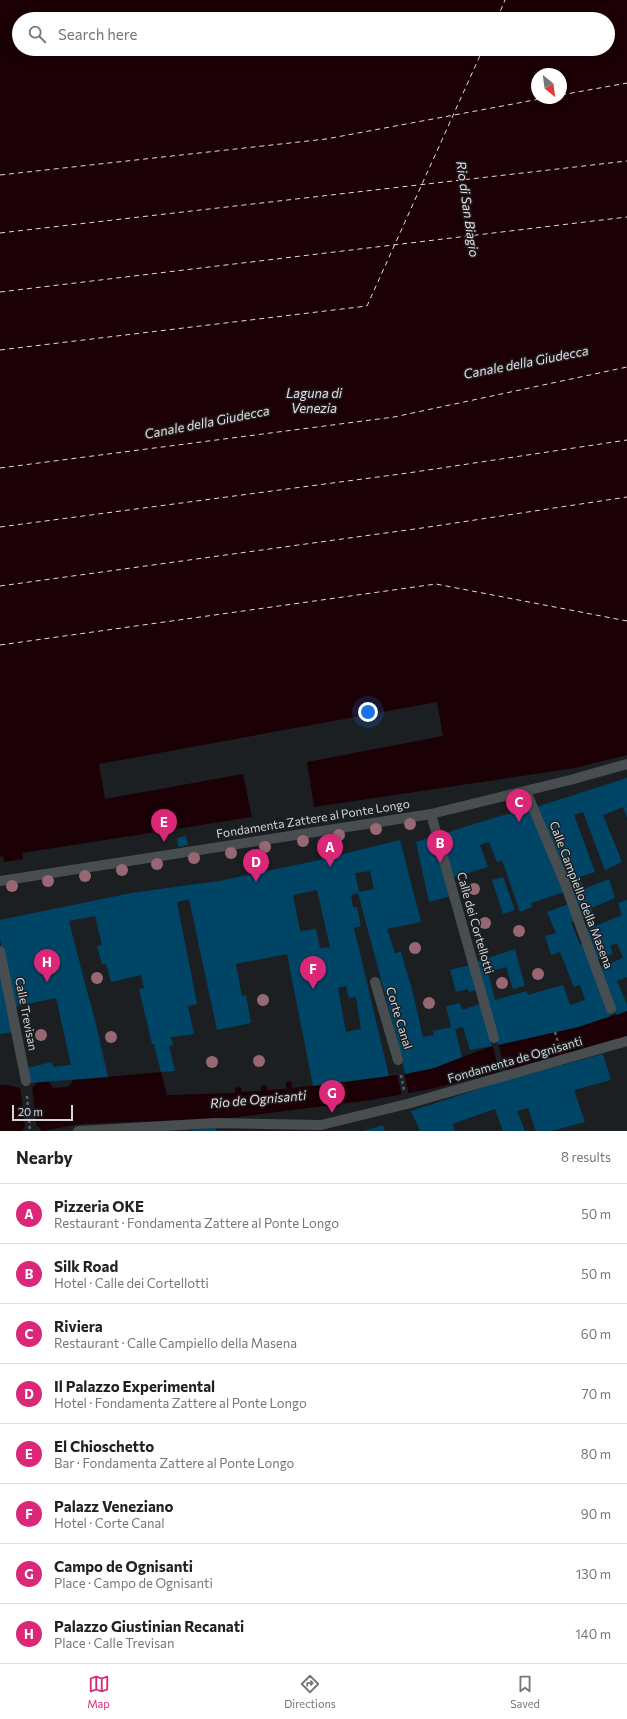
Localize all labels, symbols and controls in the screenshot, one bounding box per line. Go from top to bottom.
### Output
search box [12,12,615,56]
icon: search [26,23,48,45]
text: Search here [58,25,137,43]
north arrow [531,68,567,104]
water label: Rio di San Biagio [453,160,483,258]
water label: Canale della Giudecca [462,342,590,382]
water label: Laguna di Venezia [286,385,343,416]
water label: Canale della Giudecca [143,402,271,442]
your location [358,702,378,722]
pin: C [506,789,532,822]
street label: Fondamenta Zattere al Ponte Longo [215,796,411,840]
pin: E [151,809,177,842]
street label: Calle Campiello della Masena [547,819,617,970]
pin: B [427,830,453,863]
pin: A [317,834,343,867]
pin: D [243,849,269,882]
street label: Calle dei Cortellotti [455,870,497,975]
pin: H [34,949,60,982]
pin: F [300,956,326,989]
street label: Calle Trevisan [13,976,41,1052]
street label: Corte Canal [384,985,416,1051]
street label: Fondamenta de Ognisanti [446,1033,584,1085]
pin: G [319,1080,345,1113]
water label: Rio de Ognisanti [209,1087,307,1111]
scale bar [12,1103,73,1122]
text: 20 m [18,1105,43,1118]
text: Nearby [16,1147,73,1168]
text: 8 results [561,1149,611,1165]
text: Pizzeria OKE [54,1197,144,1215]
text: A [24,1206,34,1222]
text: 50 m [581,1206,611,1222]
text: Restaurant · Fondamenta Zattere al Ponte Longo [54,1215,339,1231]
text: Silk Road [54,1257,118,1275]
text: B [25,1266,33,1282]
text: 50 m [581,1266,611,1282]
text: Hotel · Calle dei Cortellotti [54,1275,209,1291]
text: Riviera [54,1317,103,1335]
text: C [25,1326,33,1342]
text: 60 m [581,1326,611,1342]
text: Restaurant · Calle Campiello della Masena [54,1335,297,1351]
text: Il Palazzo Experimental [54,1377,215,1395]
text: D [24,1386,34,1402]
text: 70 m [582,1386,611,1402]
text: Hotel · Fondamenta Zattere al Ponte Longo [54,1395,307,1411]
text: El Chioschetto [54,1437,154,1455]
text: E [25,1446,33,1462]
text: 80 m [581,1446,611,1462]
text: Bar · Fondamenta Zattere al Ponte Longo [54,1455,294,1471]
text: Palazz Veneziano [54,1497,174,1515]
text: F [25,1506,33,1522]
text: 90 m [581,1506,611,1522]
text: Hotel · Corte Canal [54,1515,165,1531]
text: Campo de Ognisanti [54,1557,193,1575]
text: G [24,1566,34,1582]
text: 130 m [576,1566,611,1582]
text: Place · Campo de Ognisanti [54,1575,213,1591]
text: Palazzo Giustinian Recanati [54,1617,244,1635]
text: H [24,1626,34,1642]
text: 140 m [575,1626,611,1642]
text: Place · Calle Trevisan [54,1635,174,1651]
tab: Map [87,1673,110,1710]
tab: Directions [284,1673,336,1710]
tab: Saved [510,1673,540,1710]

